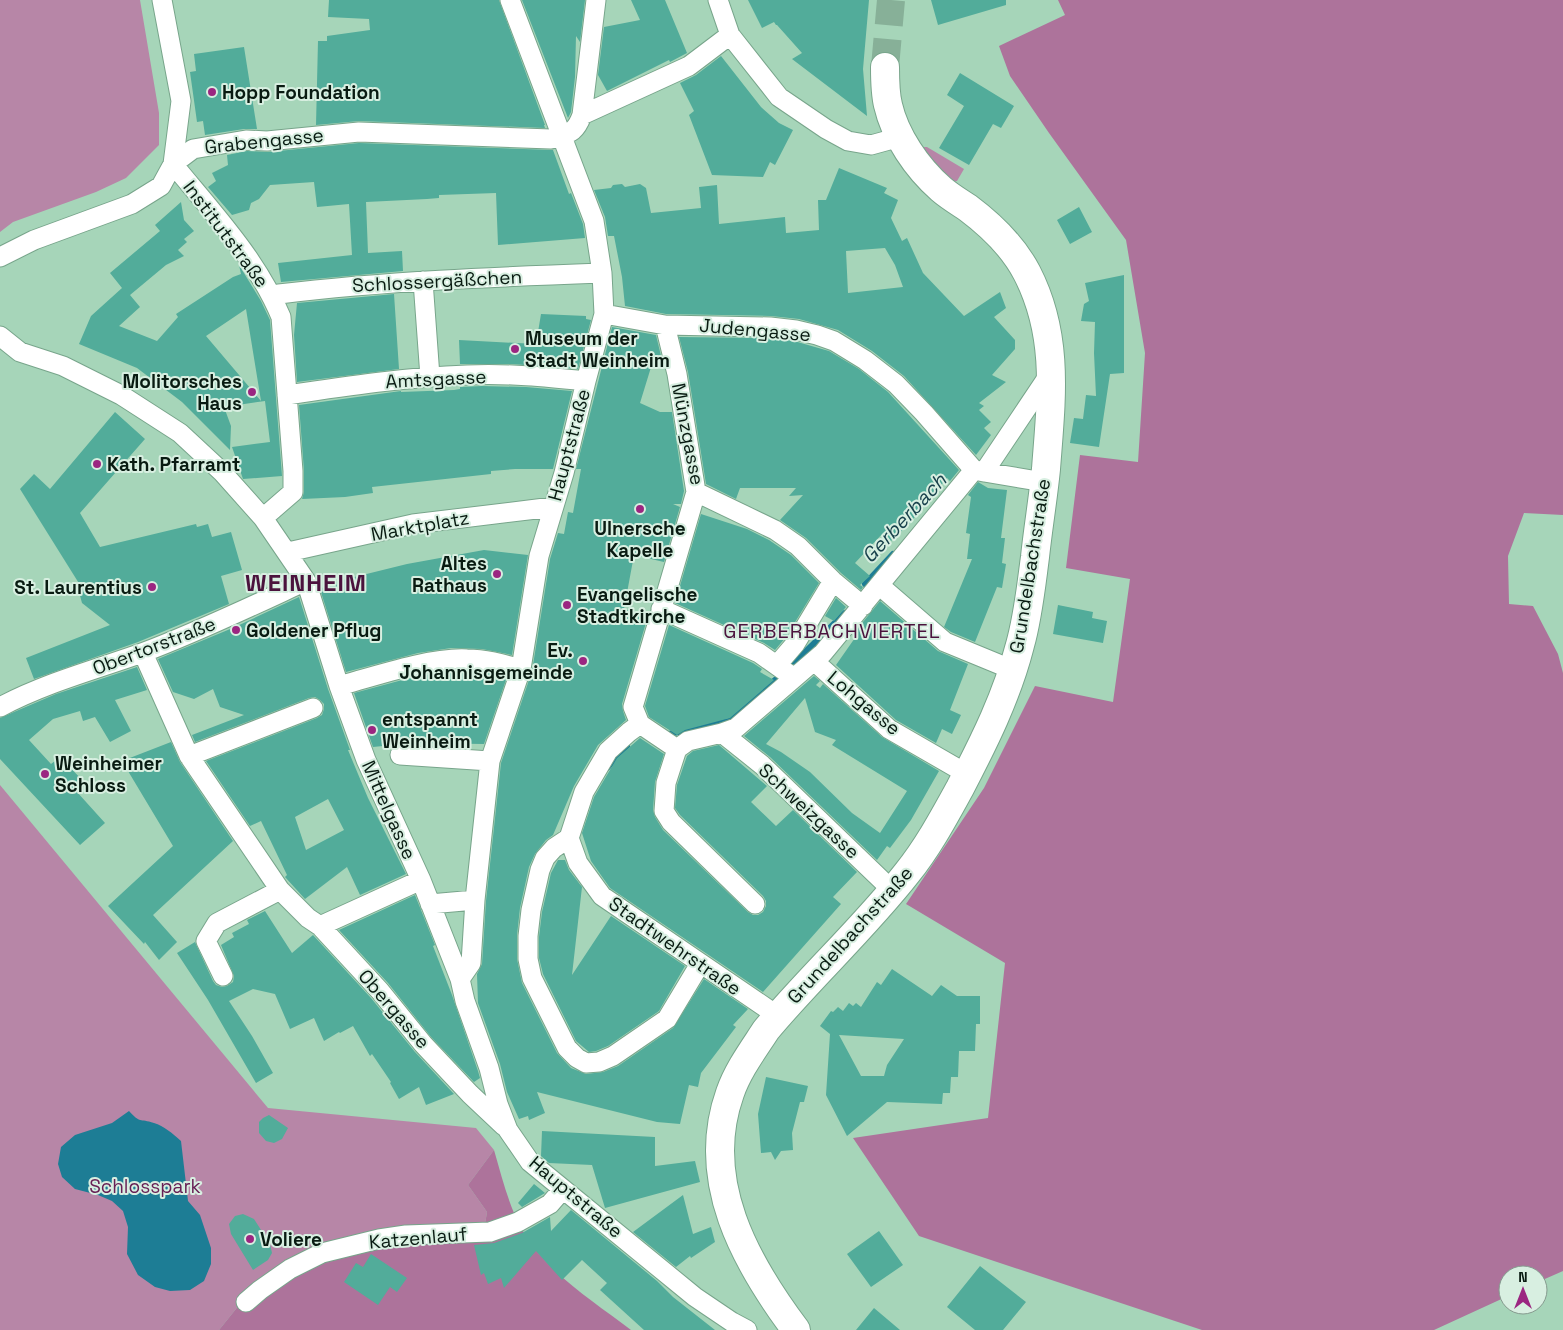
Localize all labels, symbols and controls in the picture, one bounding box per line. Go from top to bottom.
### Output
place label: Hopp Foundation [222,80,380,105]
marker: Hopp Foundation [206,86,218,98]
street label: Grabengasse [203,122,325,160]
street label: Institutstraße [177,175,275,293]
street label: Schlossergäßchen [351,264,523,298]
street label: Judengasse [698,313,812,347]
place label: Museum der Stadt Weinheim [525,326,670,373]
marker: Museum der Stadt Weinheim [509,343,521,355]
street label: Amtsgasse [385,364,487,394]
place label: Molitorsches Haus [123,369,242,416]
street label: Münzgasse [666,381,710,487]
marker: Molitorsches Haus [246,386,258,398]
street label: Hauptstraße [542,386,596,504]
place label: Kath. Pfarramt [107,452,241,477]
marker: Kath. Pfarramt [91,458,103,470]
water label: Gerberbach [856,467,953,568]
street label: Grundelbachstraße [1004,477,1056,655]
marker: Ulnersche Kapelle [634,503,646,515]
street label: Marktplatz [369,505,471,547]
place label: Ulnersche Kapelle [594,516,686,563]
place label: Altes Rathaus [412,551,487,598]
district label: WEINHEIM [245,567,367,598]
marker: Altes Rathaus [491,568,503,580]
place label: St. Laurentius [14,575,142,600]
marker: St. Laurentius [146,581,158,593]
place label: Evangelische Stadtkirche [577,582,697,629]
marker: Evangelische Stadtkirche [561,599,573,611]
street label: Obertorstraße [89,611,219,681]
place label: Goldener Pflug [246,618,381,643]
district label: GERBERBACHVIERTEL [723,618,941,644]
marker: Goldener Pflug [230,624,242,636]
place label: Ev. Johannisgemeinde [399,638,573,685]
marker: Ev. Johannisgemeinde [577,655,589,667]
street label: Lohgasse [822,665,906,741]
place label: entspannt Weinheim [382,707,478,754]
marker: entspannt Weinheim [366,724,378,736]
place label: Weinheimer Schloss [55,751,162,798]
street label: Mittelgasse [356,756,422,864]
street label: Schweizgasse [753,758,865,864]
marker: Weinheimer Schloss [39,768,51,780]
street label: Grundelbachstraße [782,861,918,1009]
street label: Stadtwehrstraße [604,891,746,1001]
street label: Obergasse [353,964,435,1054]
street label: Hauptstraße [524,1151,628,1243]
park label: Schlosspark [89,1174,201,1199]
street label: Katzenlauf [368,1221,468,1255]
place label: Voliere [260,1227,322,1252]
marker: Voliere [244,1233,256,1245]
north arrow [1498,1265,1548,1315]
text: N [1518,1268,1528,1286]

